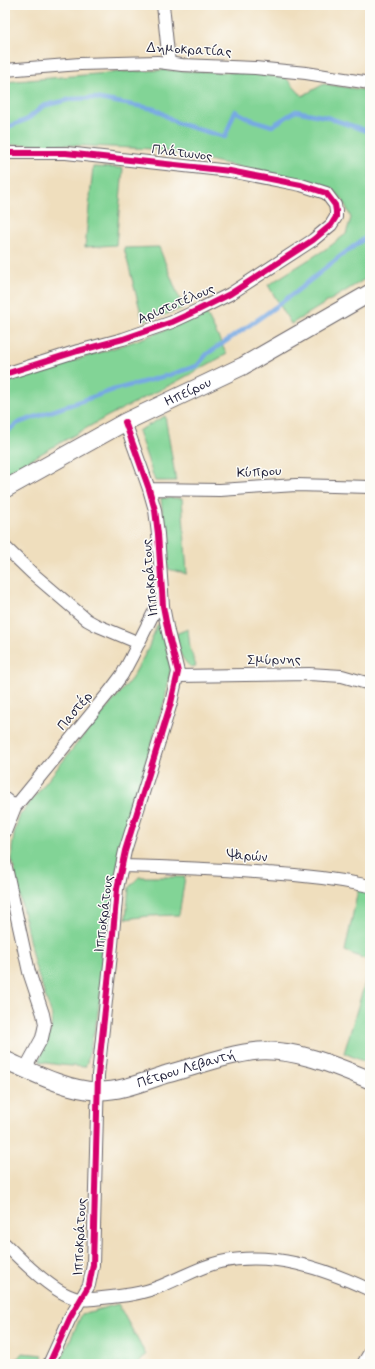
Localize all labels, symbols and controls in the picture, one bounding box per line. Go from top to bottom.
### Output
street label: Δημοκρατίας [146,39,232,61]
street label: Πλάτωνος [151,140,213,166]
street label: Αριστοτέλους [134,279,217,328]
street label: Ηπείρου [161,373,214,411]
street label: Κύπρου [236,462,282,482]
street label: Ιπποκράτους [138,538,162,618]
street label: Σμύρνης [247,651,301,669]
street label: Παστέρ [53,687,97,734]
street label: Ψαρών [225,846,268,866]
street label: Ιπποκράτους [90,874,118,954]
street label: Πέτρου Λεβαντή [135,1046,237,1092]
street label: Ιπποκράτους [69,1197,91,1277]

